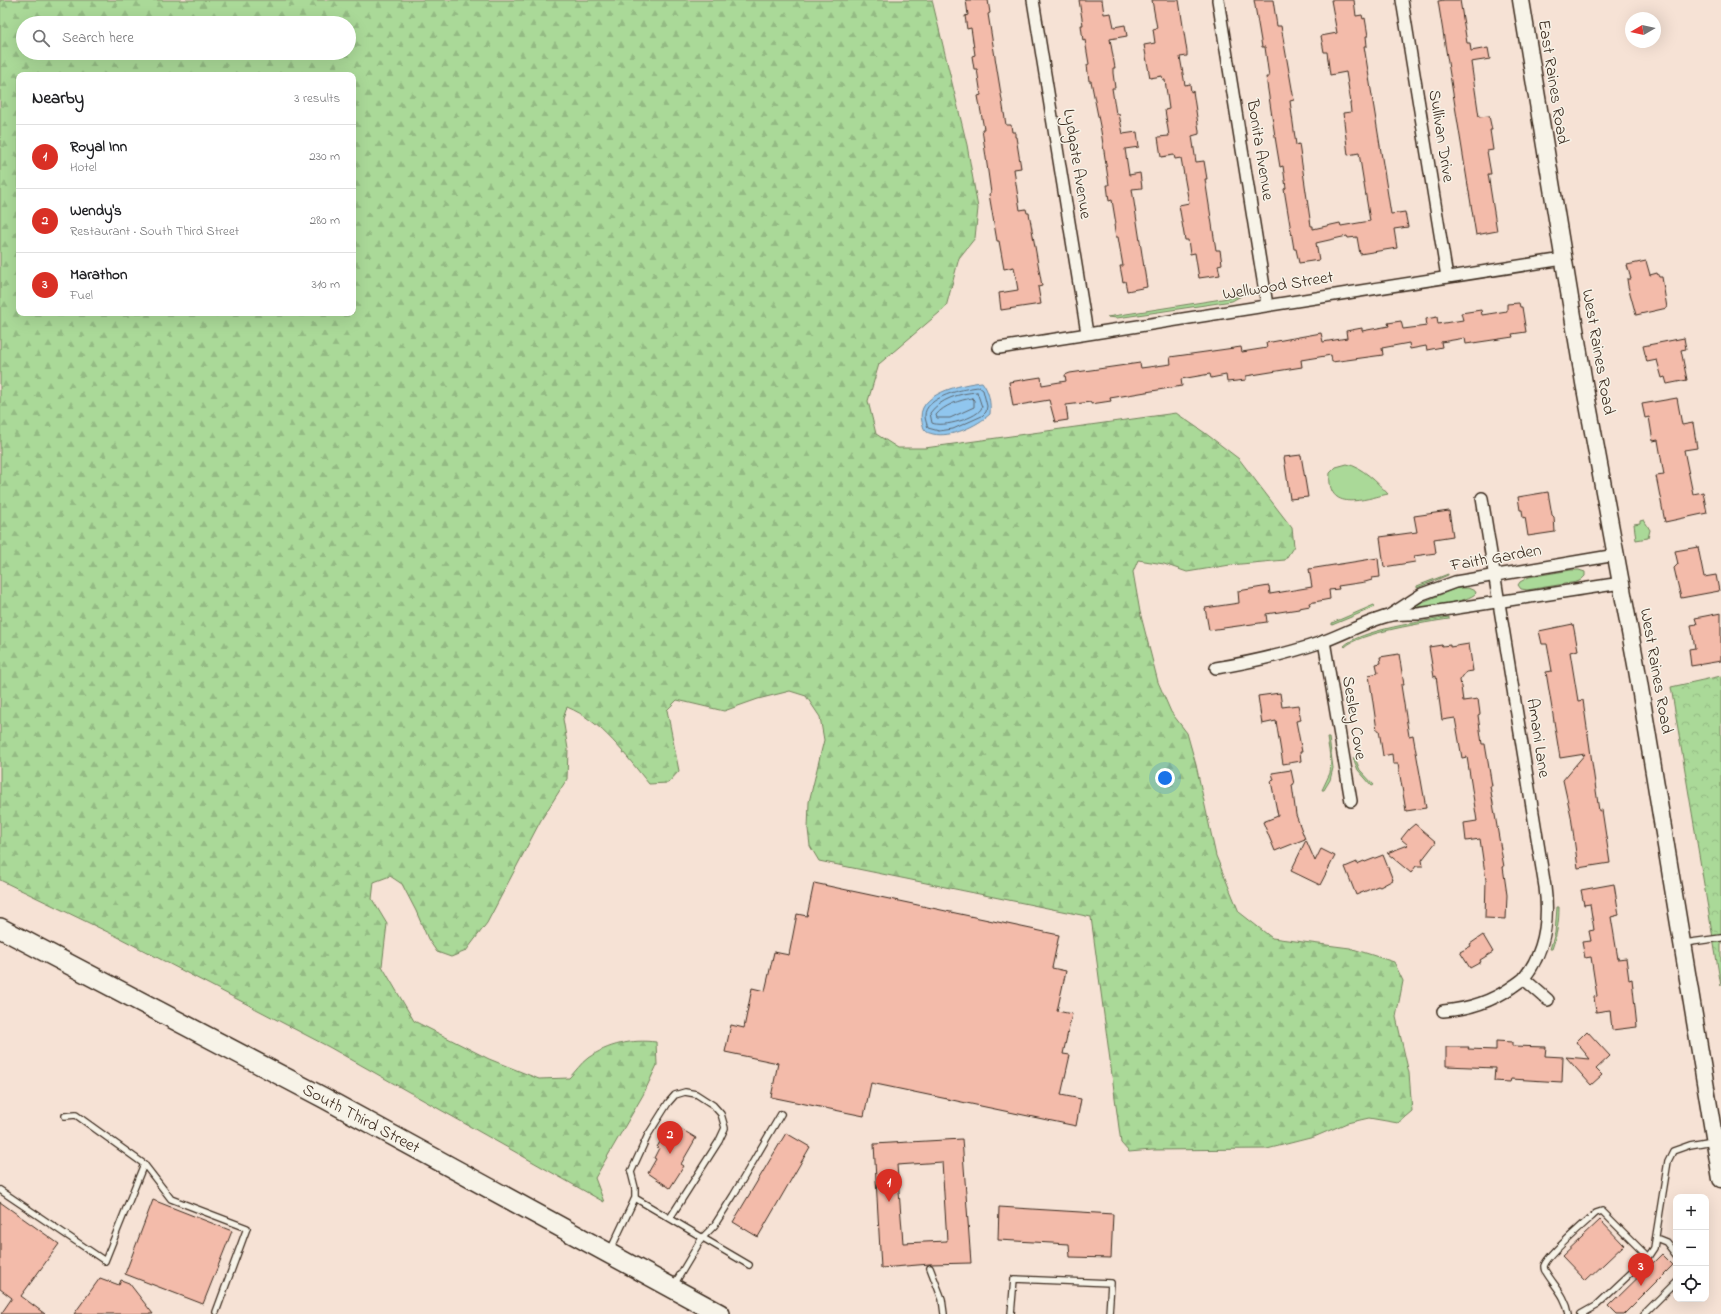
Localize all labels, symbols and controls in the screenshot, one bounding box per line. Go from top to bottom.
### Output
north arrow [1625,12,1661,48]
search box [16,16,356,60]
street label: East Raines Road [1531,18,1575,146]
icon: search [30,27,52,49]
text: Search here [62,27,134,49]
text: Nearby [32,86,84,111]
street label: Sullivan Drive [1421,88,1461,184]
text: 3 results [294,89,340,108]
street label: Bonita Avenue [1240,97,1280,203]
street label: Lydgate Avenue [1054,107,1098,221]
text: Royal Inn [70,136,127,158]
text: 1 [43,147,47,166]
text: 230 m [309,147,340,166]
text: Hotel [70,158,97,177]
text: Wendy's [70,200,122,222]
text: 2 [42,211,48,230]
text: 280 m [310,211,340,230]
text: Restaurant · South Third Street [70,222,239,241]
text: Marathon [70,264,127,286]
street label: Wellwood Street [1221,265,1335,307]
text: 3 [42,275,48,294]
text: 310 m [312,275,340,294]
text: Fuel [70,286,93,305]
street label: West Raines Road [1575,287,1621,417]
street label: Faith Garden [1448,538,1543,578]
street label: West Raines Road [1633,606,1679,736]
street label: Sesley Cove [1334,674,1373,762]
street label: Amani Lane [1519,697,1557,780]
your location [1155,768,1175,788]
street label: South Third Street [298,1077,425,1161]
pin: 2 [657,1121,683,1154]
pin: 1 [876,1169,902,1202]
map controls [1673,1194,1709,1302]
button: + [1673,1194,1709,1230]
button: − [1673,1230,1709,1266]
pin: 3 [1628,1253,1654,1286]
button: locate [1673,1266,1709,1302]

